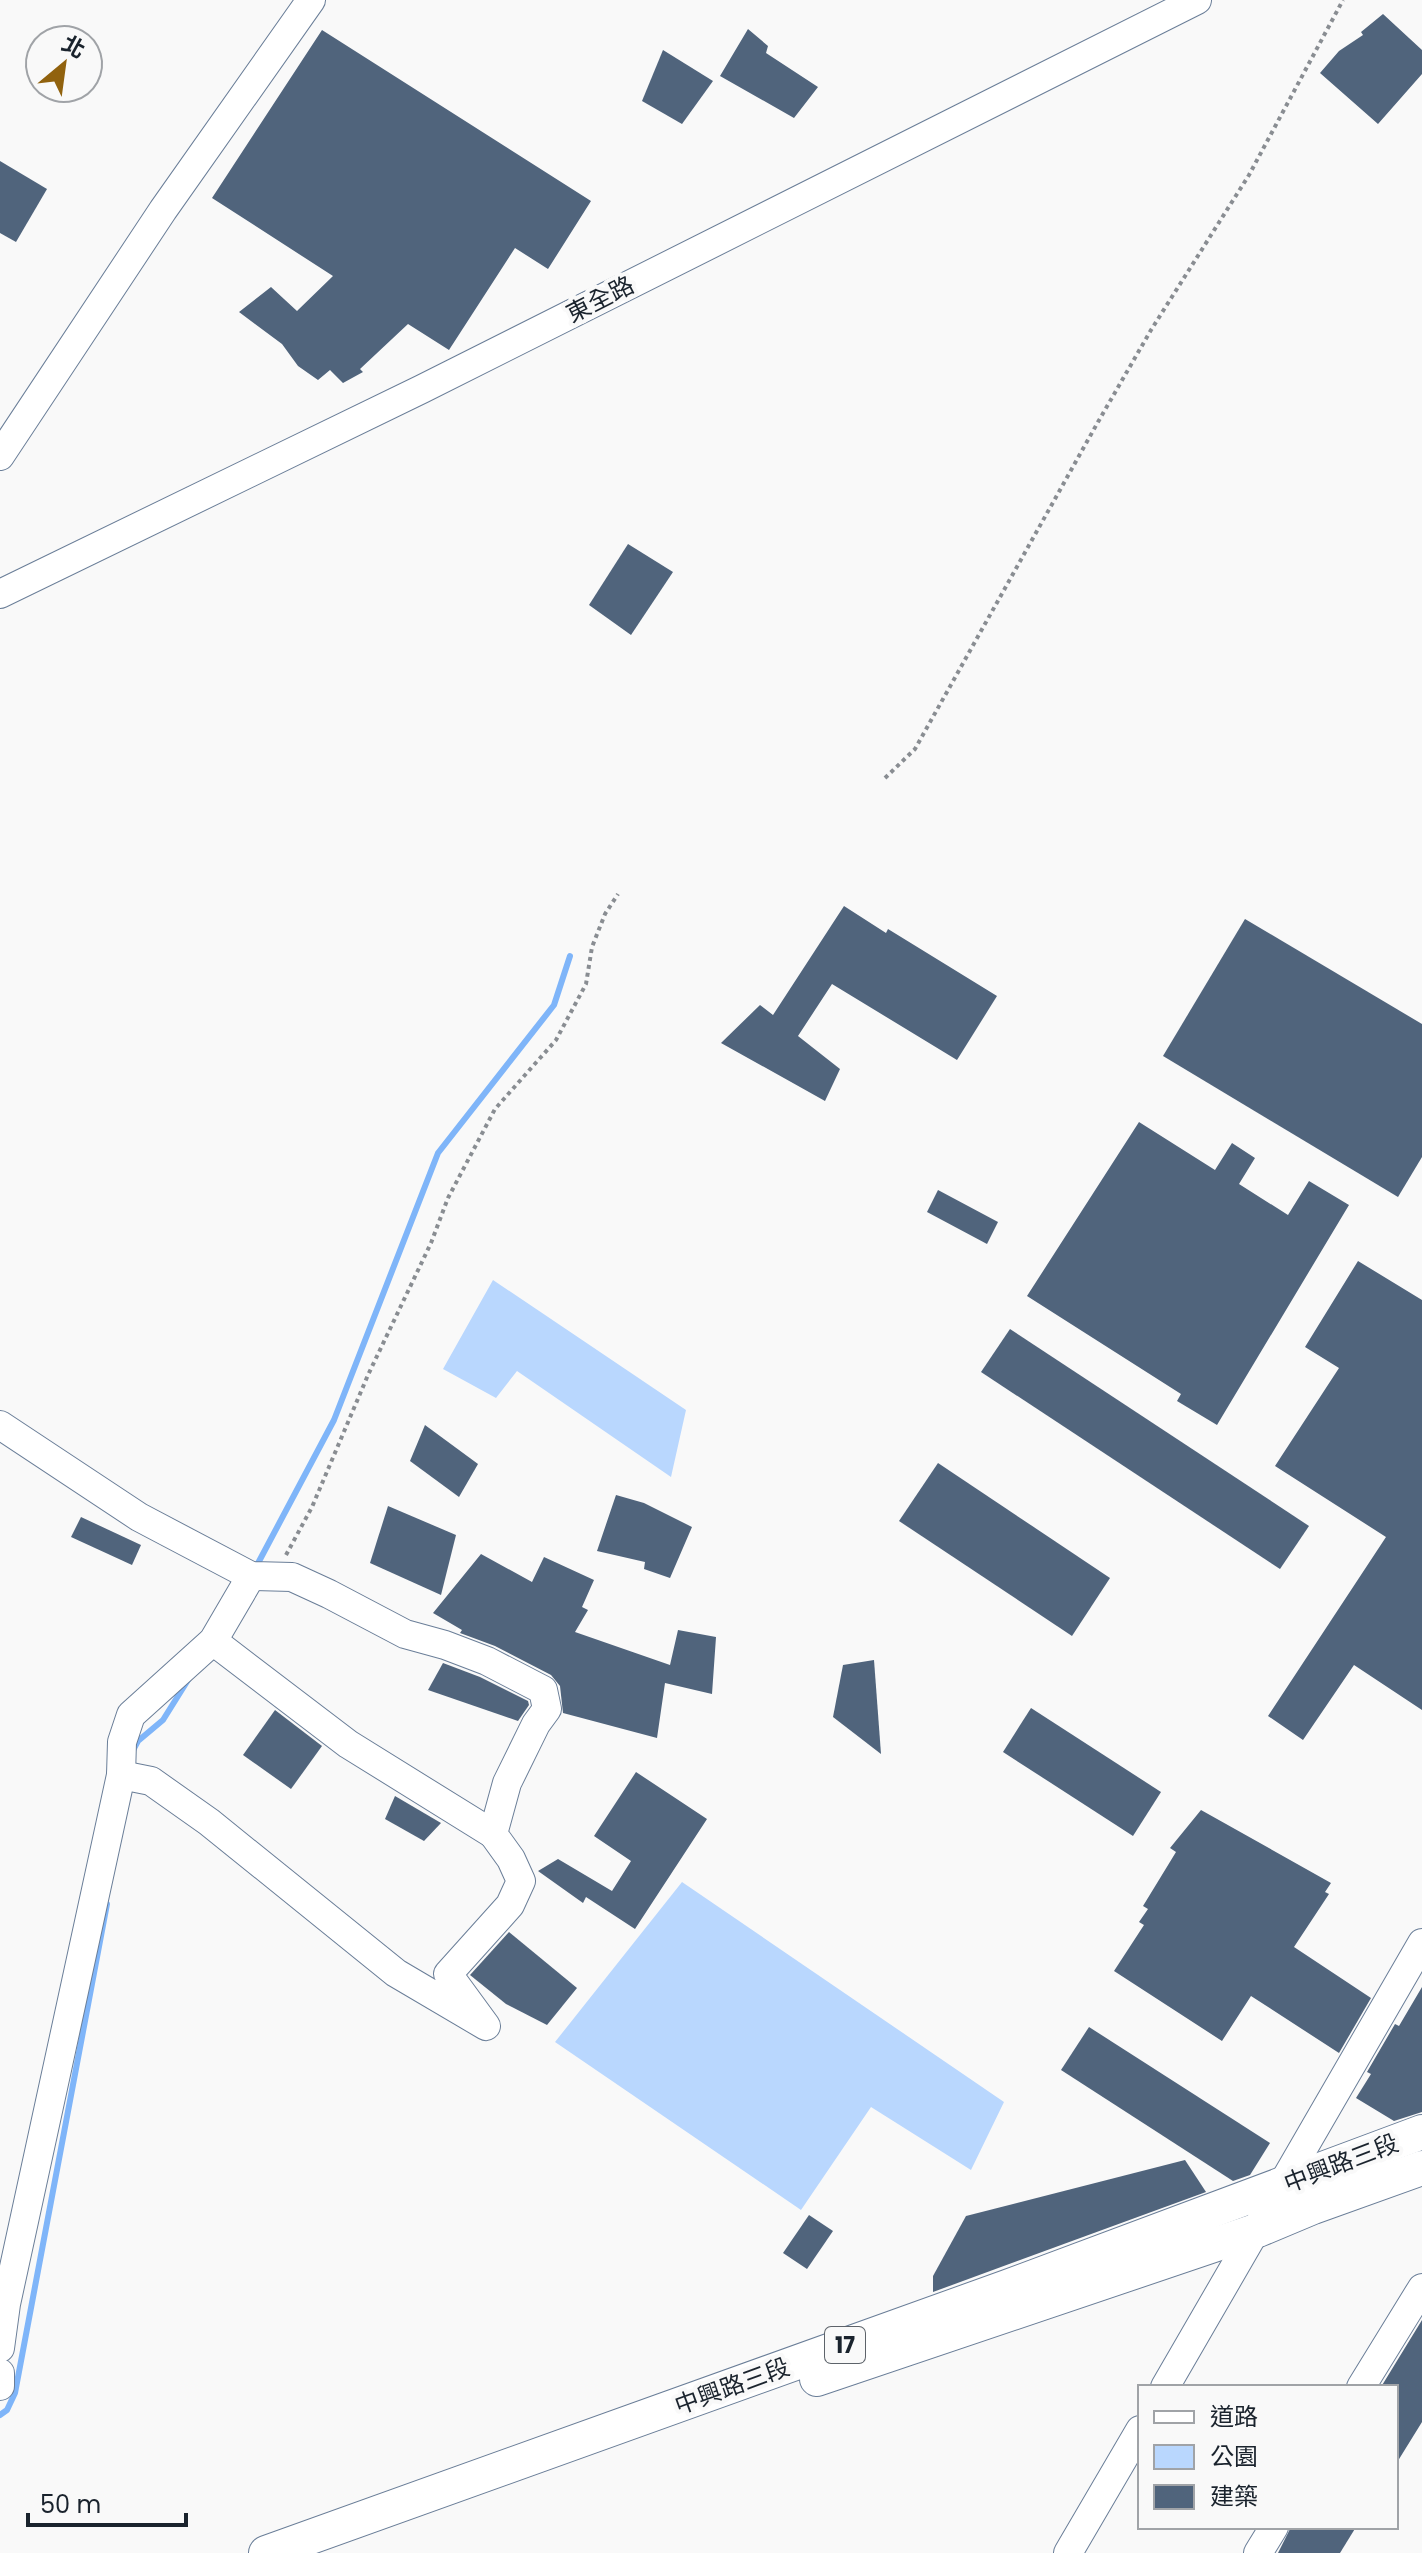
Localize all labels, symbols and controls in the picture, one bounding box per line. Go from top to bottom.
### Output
north arrow [24,24,104,104]
text: 北 [56,28,91,66]
street label: 東全路 [560,268,640,330]
street label: 中興路三段 [1279,2126,1403,2200]
road number: 17 [825,2327,865,2363]
street label: 中興路三段 [670,2350,794,2422]
legend [1138,2385,1398,2529]
text: 道路 [1210,2400,1258,2433]
text: 公園 [1210,2440,1258,2473]
scale bar [28,2477,186,2527]
text: 建築 [1210,2480,1258,2513]
text: 50 m [40,2488,101,2521]

